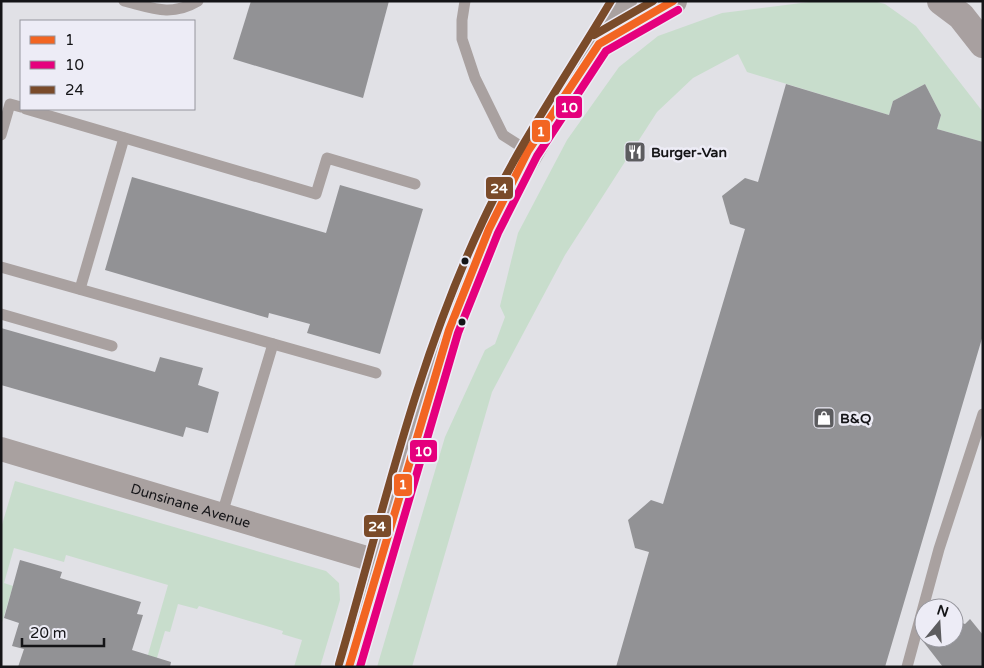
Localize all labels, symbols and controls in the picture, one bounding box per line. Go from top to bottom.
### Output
legend [20,20,195,110]
text: 1 [65,31,74,49]
text: 10 [65,56,84,74]
text: 24 [65,81,84,99]
line badge: 10 [555,95,583,119]
text: 10 [560,99,578,116]
line badge: 1 [531,119,551,143]
text: 1 [537,123,545,140]
restaurant icon: Burger-Van [623,140,647,164]
place label: Burger-Van [651,144,727,161]
line badge: 24 [485,176,514,200]
text: 24 [490,180,508,197]
unlabelled marker [460,256,470,266]
unlabelled marker [457,317,467,327]
shop icon: B&Q [812,406,836,430]
place label: B&Q [840,410,871,427]
line badge: 10 [409,439,438,463]
text: 10 [414,443,432,460]
line badge: 1 [393,473,413,497]
text: 1 [399,476,407,493]
street label: Dunsinane Avenue [129,480,253,532]
line badge: 24 [363,514,392,538]
text: 24 [368,518,386,535]
north arrow [914,598,964,648]
text: N [935,601,951,621]
scale bar [22,616,105,648]
text: 20 m [30,624,67,642]

